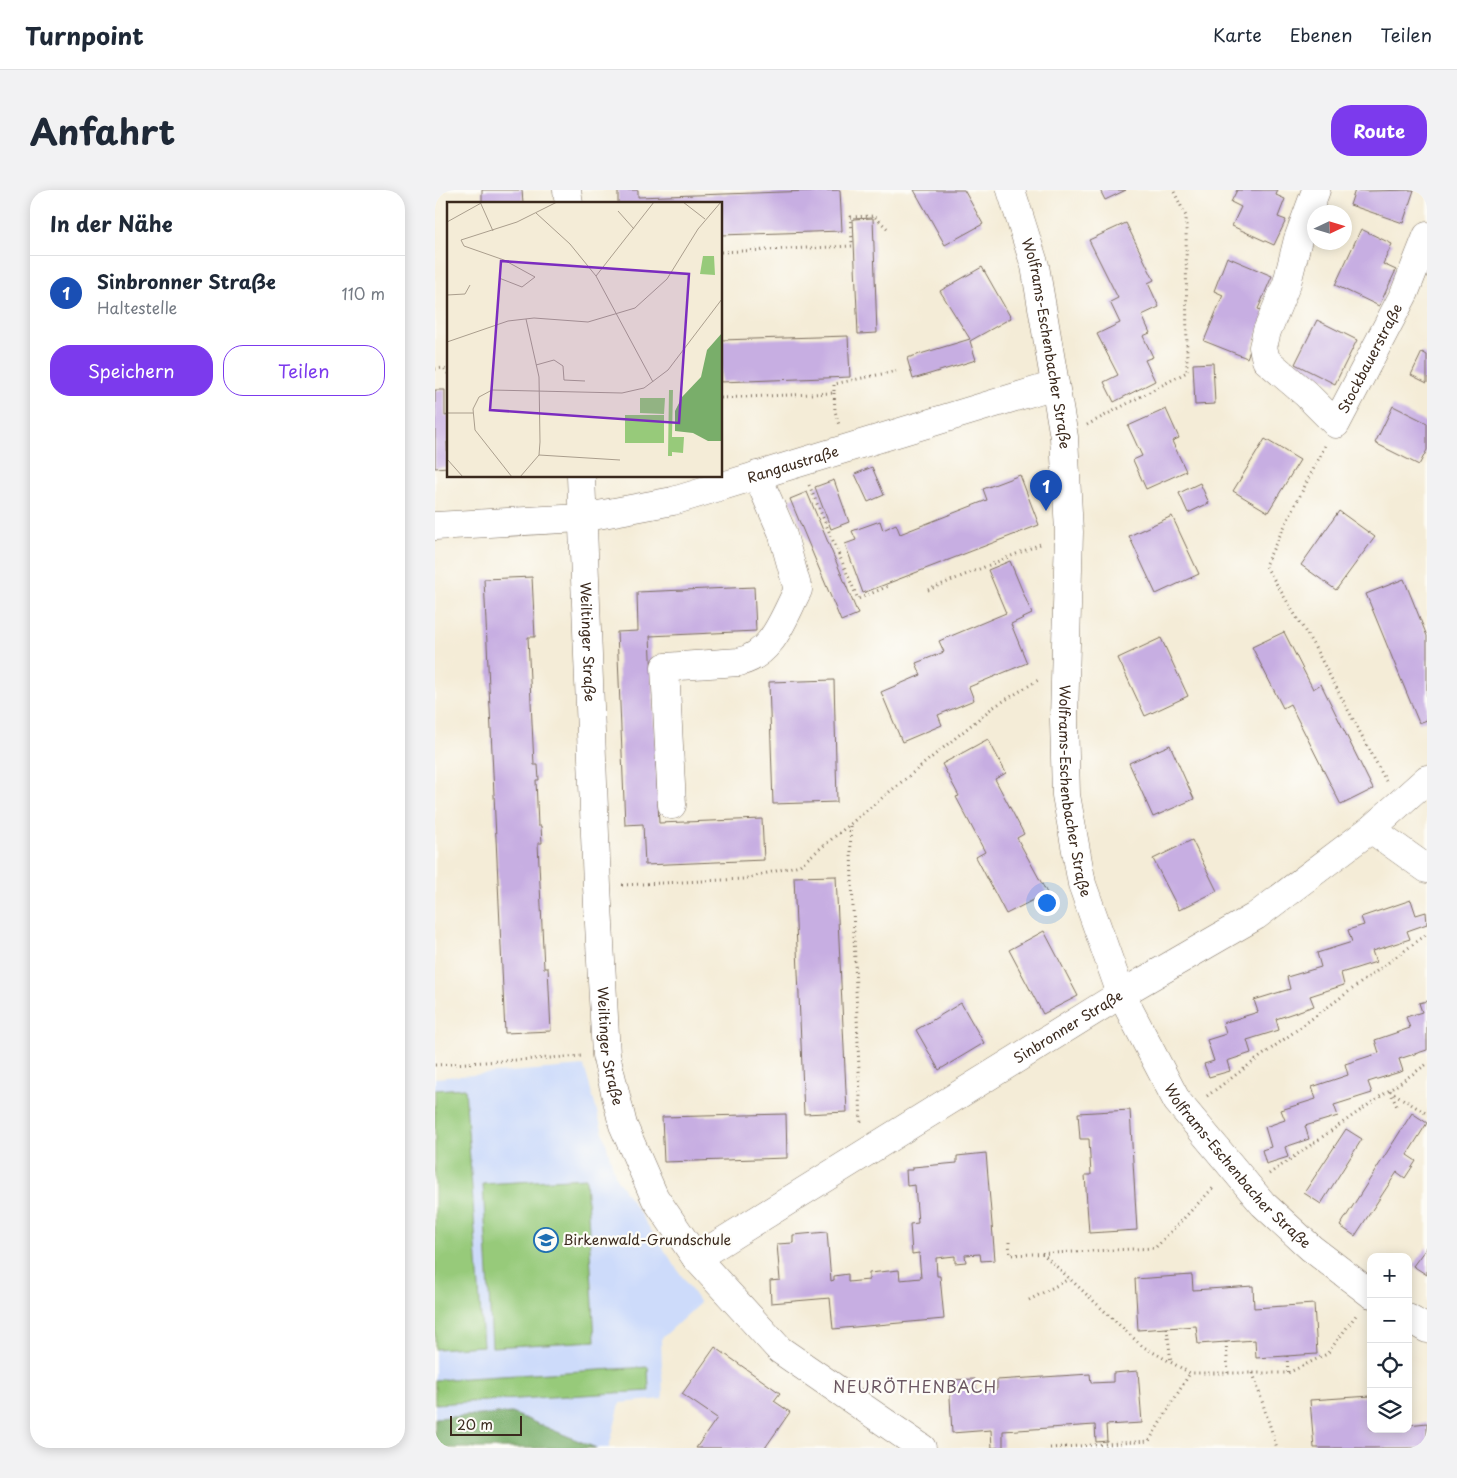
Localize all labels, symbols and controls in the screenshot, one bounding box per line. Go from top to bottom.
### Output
text: Turnpoint [25,17,144,53]
text: Karte [1213,21,1262,48]
text: Ebenen [1290,21,1353,48]
text: Teilen [1381,21,1432,48]
text: Anfahrt [30,104,175,157]
button: Route [1331,105,1427,156]
inset map [447,202,723,478]
north arrow [1307,205,1352,250]
text: In der Nähe [50,207,172,239]
street label: Wolframs-Eschenbacher Straße [1017,235,1076,449]
text: Sinbronner Straße [97,267,276,295]
text: 1 [62,281,70,305]
text: 110 m [342,281,385,305]
text: Haltestelle [97,295,177,319]
street label: Stockbauerstraße [1332,300,1407,417]
button: Speichern [50,345,213,396]
button: Teilen [223,345,385,396]
street label: Rangaustraße [744,440,841,488]
pin: 1 [1030,470,1062,511]
street label: Weiltinger Straße [575,582,601,702]
street label: Wolframs-Eschenbacher Straße [1054,684,1097,900]
your location [1034,890,1060,916]
street label: Sinbronner Straße [1009,985,1126,1068]
street label: Weiltinger Straße [592,986,629,1107]
street label: Wolframs-Eschenbacher Straße [1160,1080,1316,1253]
school or university icon: Birkenwald-Grundschule [533,1227,559,1253]
place label: Birkenwald-Grundschule [563,1229,732,1250]
map controls [1367,1253,1412,1433]
button: + [1367,1253,1412,1298]
button: − [1367,1298,1412,1343]
button: locate [1367,1343,1412,1388]
district label: NEURÖTHENBACH [833,1374,997,1398]
button: layers [1367,1388,1412,1433]
scale bar [450,1413,523,1436]
text: 20 m [457,1414,493,1435]

